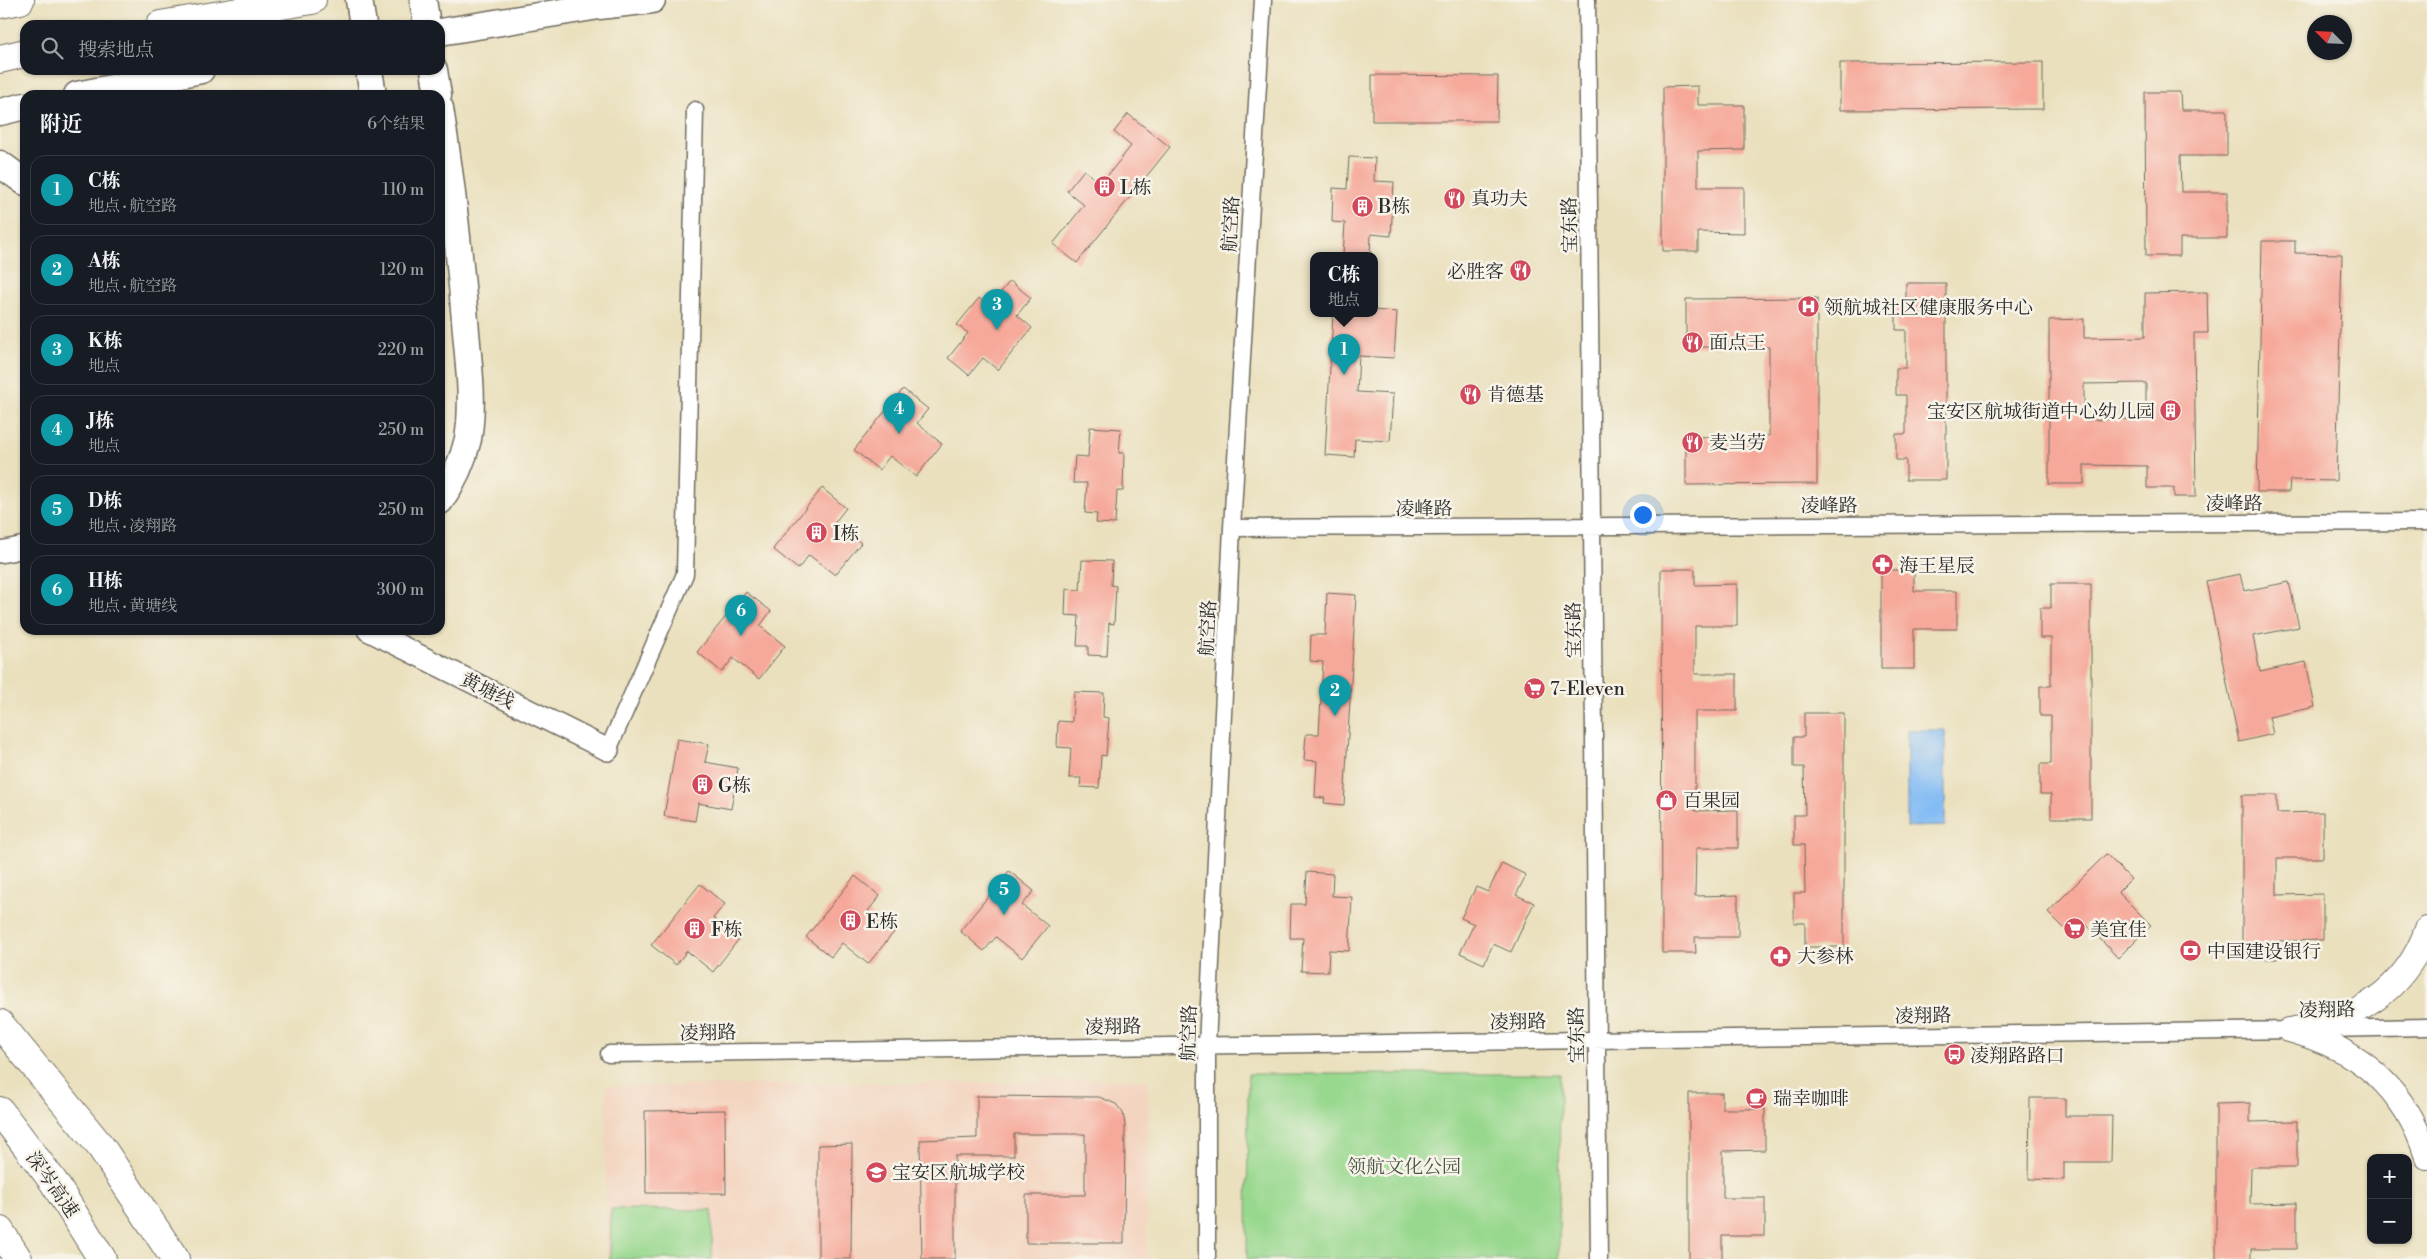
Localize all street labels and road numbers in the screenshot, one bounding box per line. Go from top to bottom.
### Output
street label: 航空路 [1218,195,1244,253]
street label: 宝东路 [1558,196,1582,254]
street label: 凌峰路 [2205,492,2263,516]
street label: 凌峰路 [1800,494,1858,518]
street label: 凌峰路 [1395,497,1453,521]
street label: 航空路 [1195,599,1221,657]
street label: 宝东路 [1562,601,1586,659]
street label: 黄塘线 [457,668,518,714]
street label: 凌翔路 [2298,998,2356,1022]
street label: 航空路 [1176,1004,1202,1062]
street label: 凌翔路 [1894,1004,1952,1028]
street label: 宝东路 [1565,1006,1589,1064]
street label: 凌翔路 [1489,1010,1547,1034]
street label: 凌翔路 [1084,1015,1142,1039]
street label: 凌翔路 [679,1021,737,1045]
street label: 深岑高速 [21,1147,84,1223]

